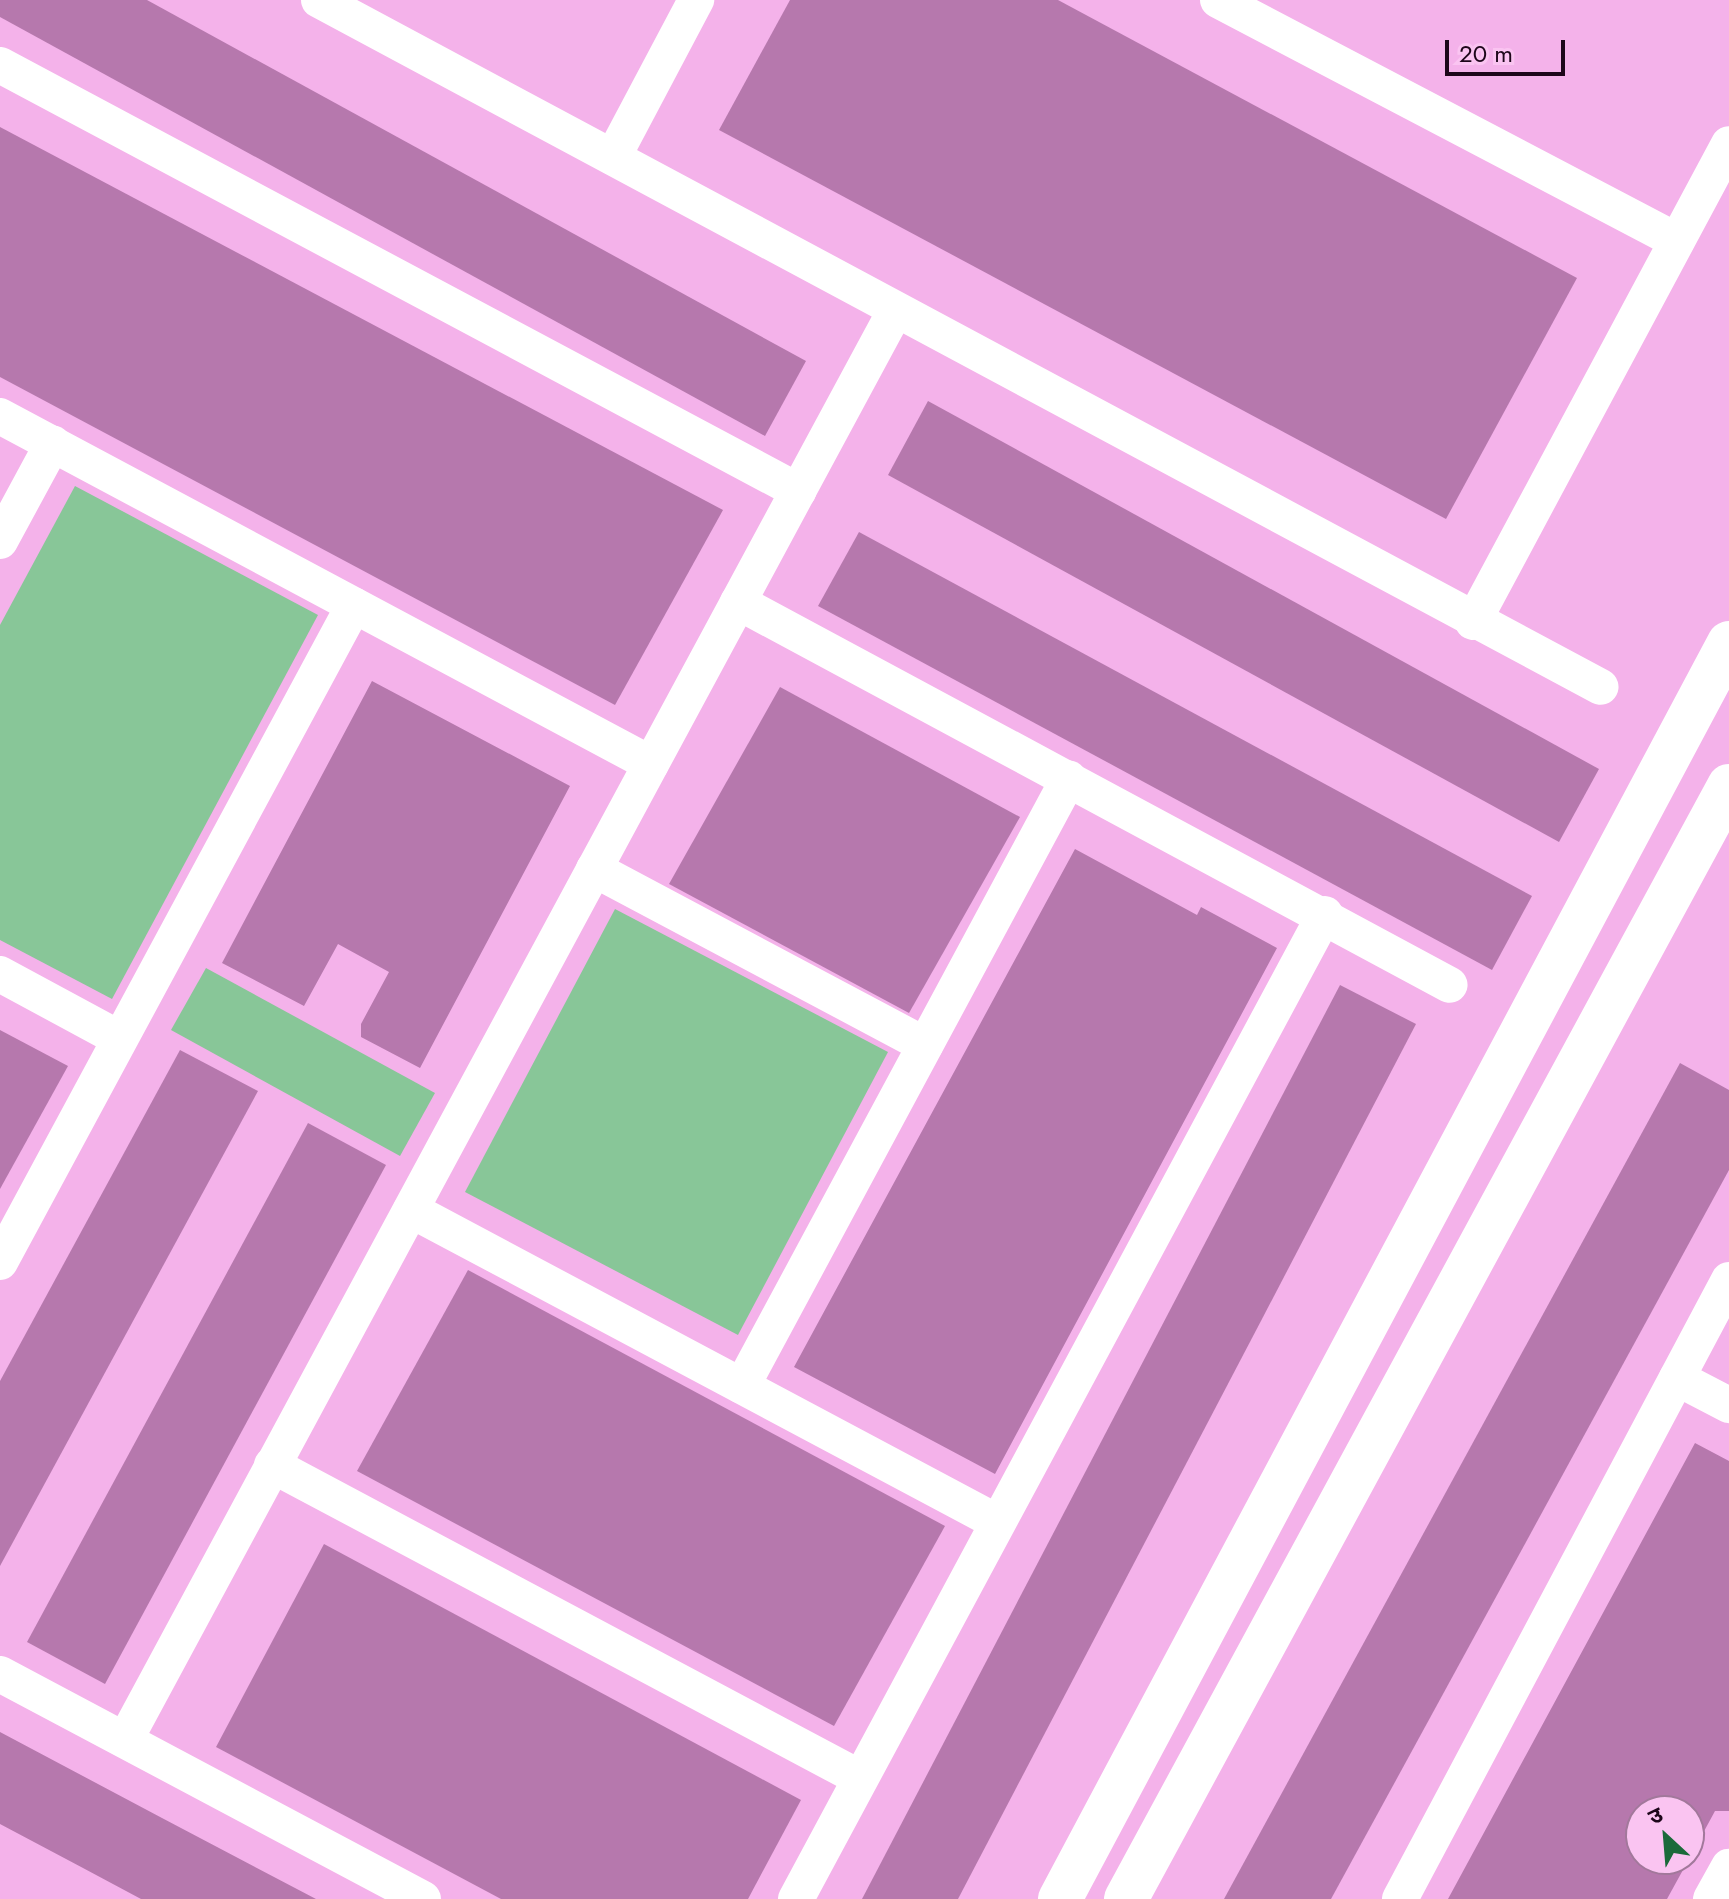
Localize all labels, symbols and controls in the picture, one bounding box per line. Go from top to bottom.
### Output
scale bar [1449,24,1569,74]
text: 20 m [1459,36,1513,71]
north arrow [1625,1795,1705,1875]
text: उ [1643,1798,1668,1832]

